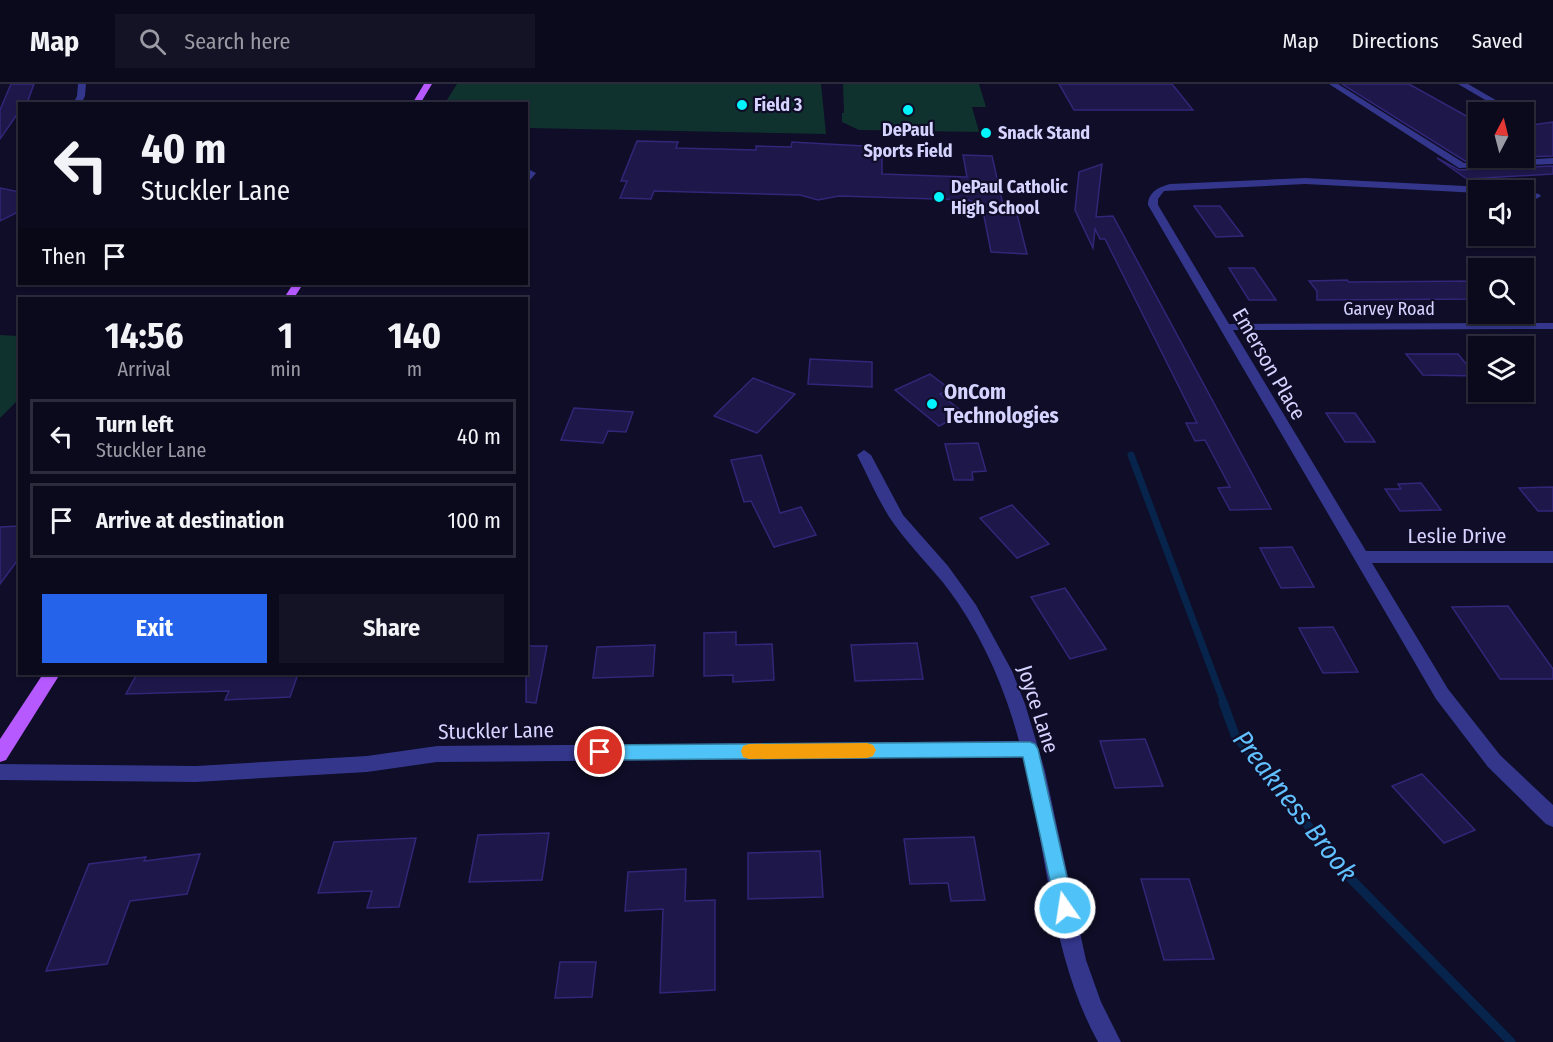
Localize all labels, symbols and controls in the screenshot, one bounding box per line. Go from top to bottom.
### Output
search box [115,14,535,68]
text: Map [30,25,79,58]
icon: search [136,25,169,58]
text: Search here [184,28,290,55]
text: Map [1282,28,1319,54]
text: Directions [1352,28,1439,54]
text: Saved [1472,28,1523,54]
place label: Field 3 [754,94,803,116]
marker: Field 3 [735,98,749,112]
north arrow [1468,102,1534,168]
map controls [1468,102,1534,402]
marker: DePaul Sports Field [901,103,915,117]
place label: DePaul Sports Field [863,119,953,162]
place label: Snack Stand [998,122,1090,144]
text: 40 m [141,124,226,174]
icon: left [42,126,120,204]
marker: Snack Stand [979,126,993,140]
text: Stuckler Lane [141,175,290,207]
place label: DePaul Catholic High School [951,176,1068,219]
button: sound [1468,180,1534,246]
marker: DePaul Catholic High School [932,190,946,204]
icon: arrive [98,240,131,273]
text: Then [42,243,86,270]
button: search [1468,258,1534,324]
street label: Garvey Road [1343,298,1435,320]
street label: Emerson Place [1227,304,1311,424]
text: 14:56 [105,314,183,358]
text: 1 [278,314,293,358]
text: 140 [388,314,441,358]
button: layers [1468,336,1534,402]
text: Arrival [118,357,171,381]
text: min [270,357,301,381]
text: m [407,357,422,381]
place label: OnCom Technologies [944,379,1059,429]
marker: OnCom Technologies [925,397,939,411]
text: Turn left [96,411,174,438]
icon: left [45,420,78,453]
text: 40 m [457,423,501,450]
text: Stuckler Lane [96,438,206,462]
icon: arrive [45,504,78,537]
text: Arrive at destination [96,507,284,534]
text: 100 m [447,507,501,534]
street label: Leslie Drive [1408,523,1506,549]
button: Exit [42,594,267,663]
button: Share [279,594,504,663]
street label: Joyce Lane [1012,662,1064,756]
street label: Stuckler Lane [438,717,554,745]
water label: Preakness Brook [1226,724,1364,888]
pin [574,726,625,777]
icon: arrive [583,735,616,768]
position arrow [1033,876,1097,940]

